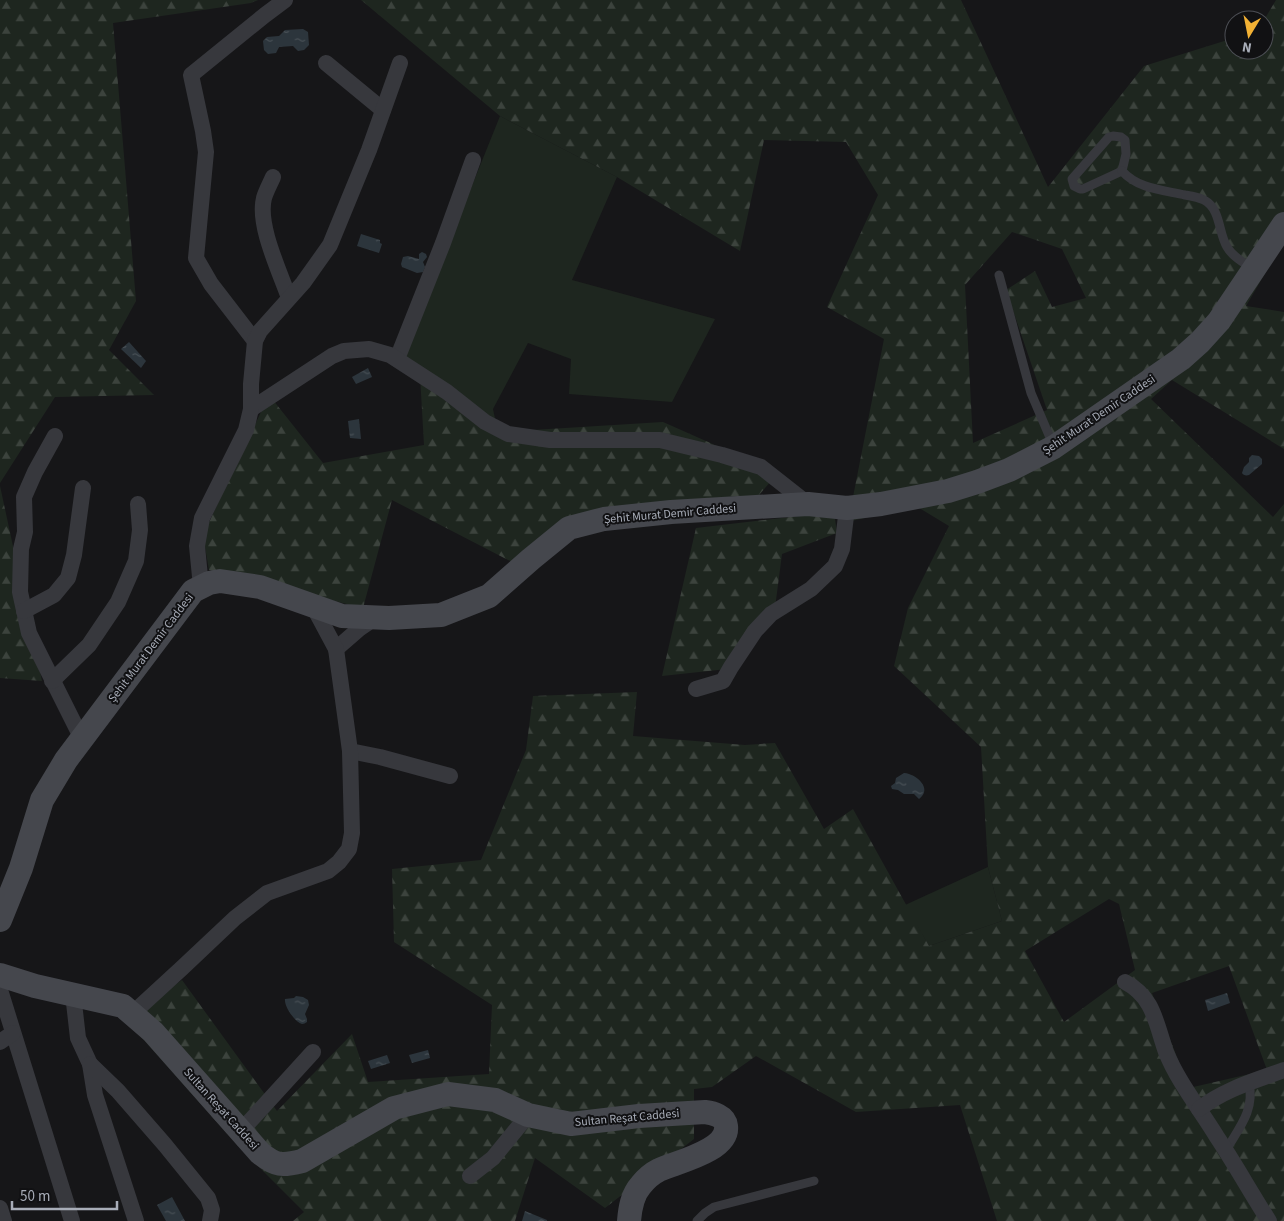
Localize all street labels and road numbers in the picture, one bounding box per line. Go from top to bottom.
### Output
street label: Şehit Murat Demir Caddesi [1039,371,1159,459]
street label: Şehit Murat Demir Caddesi [603,500,737,528]
street label: Şehit Murat Demir Caddesi [104,590,198,706]
street label: Sultan Reşat Caddesi [180,1064,262,1154]
street label: Sultan Reşat Caddesi [574,1105,680,1131]

